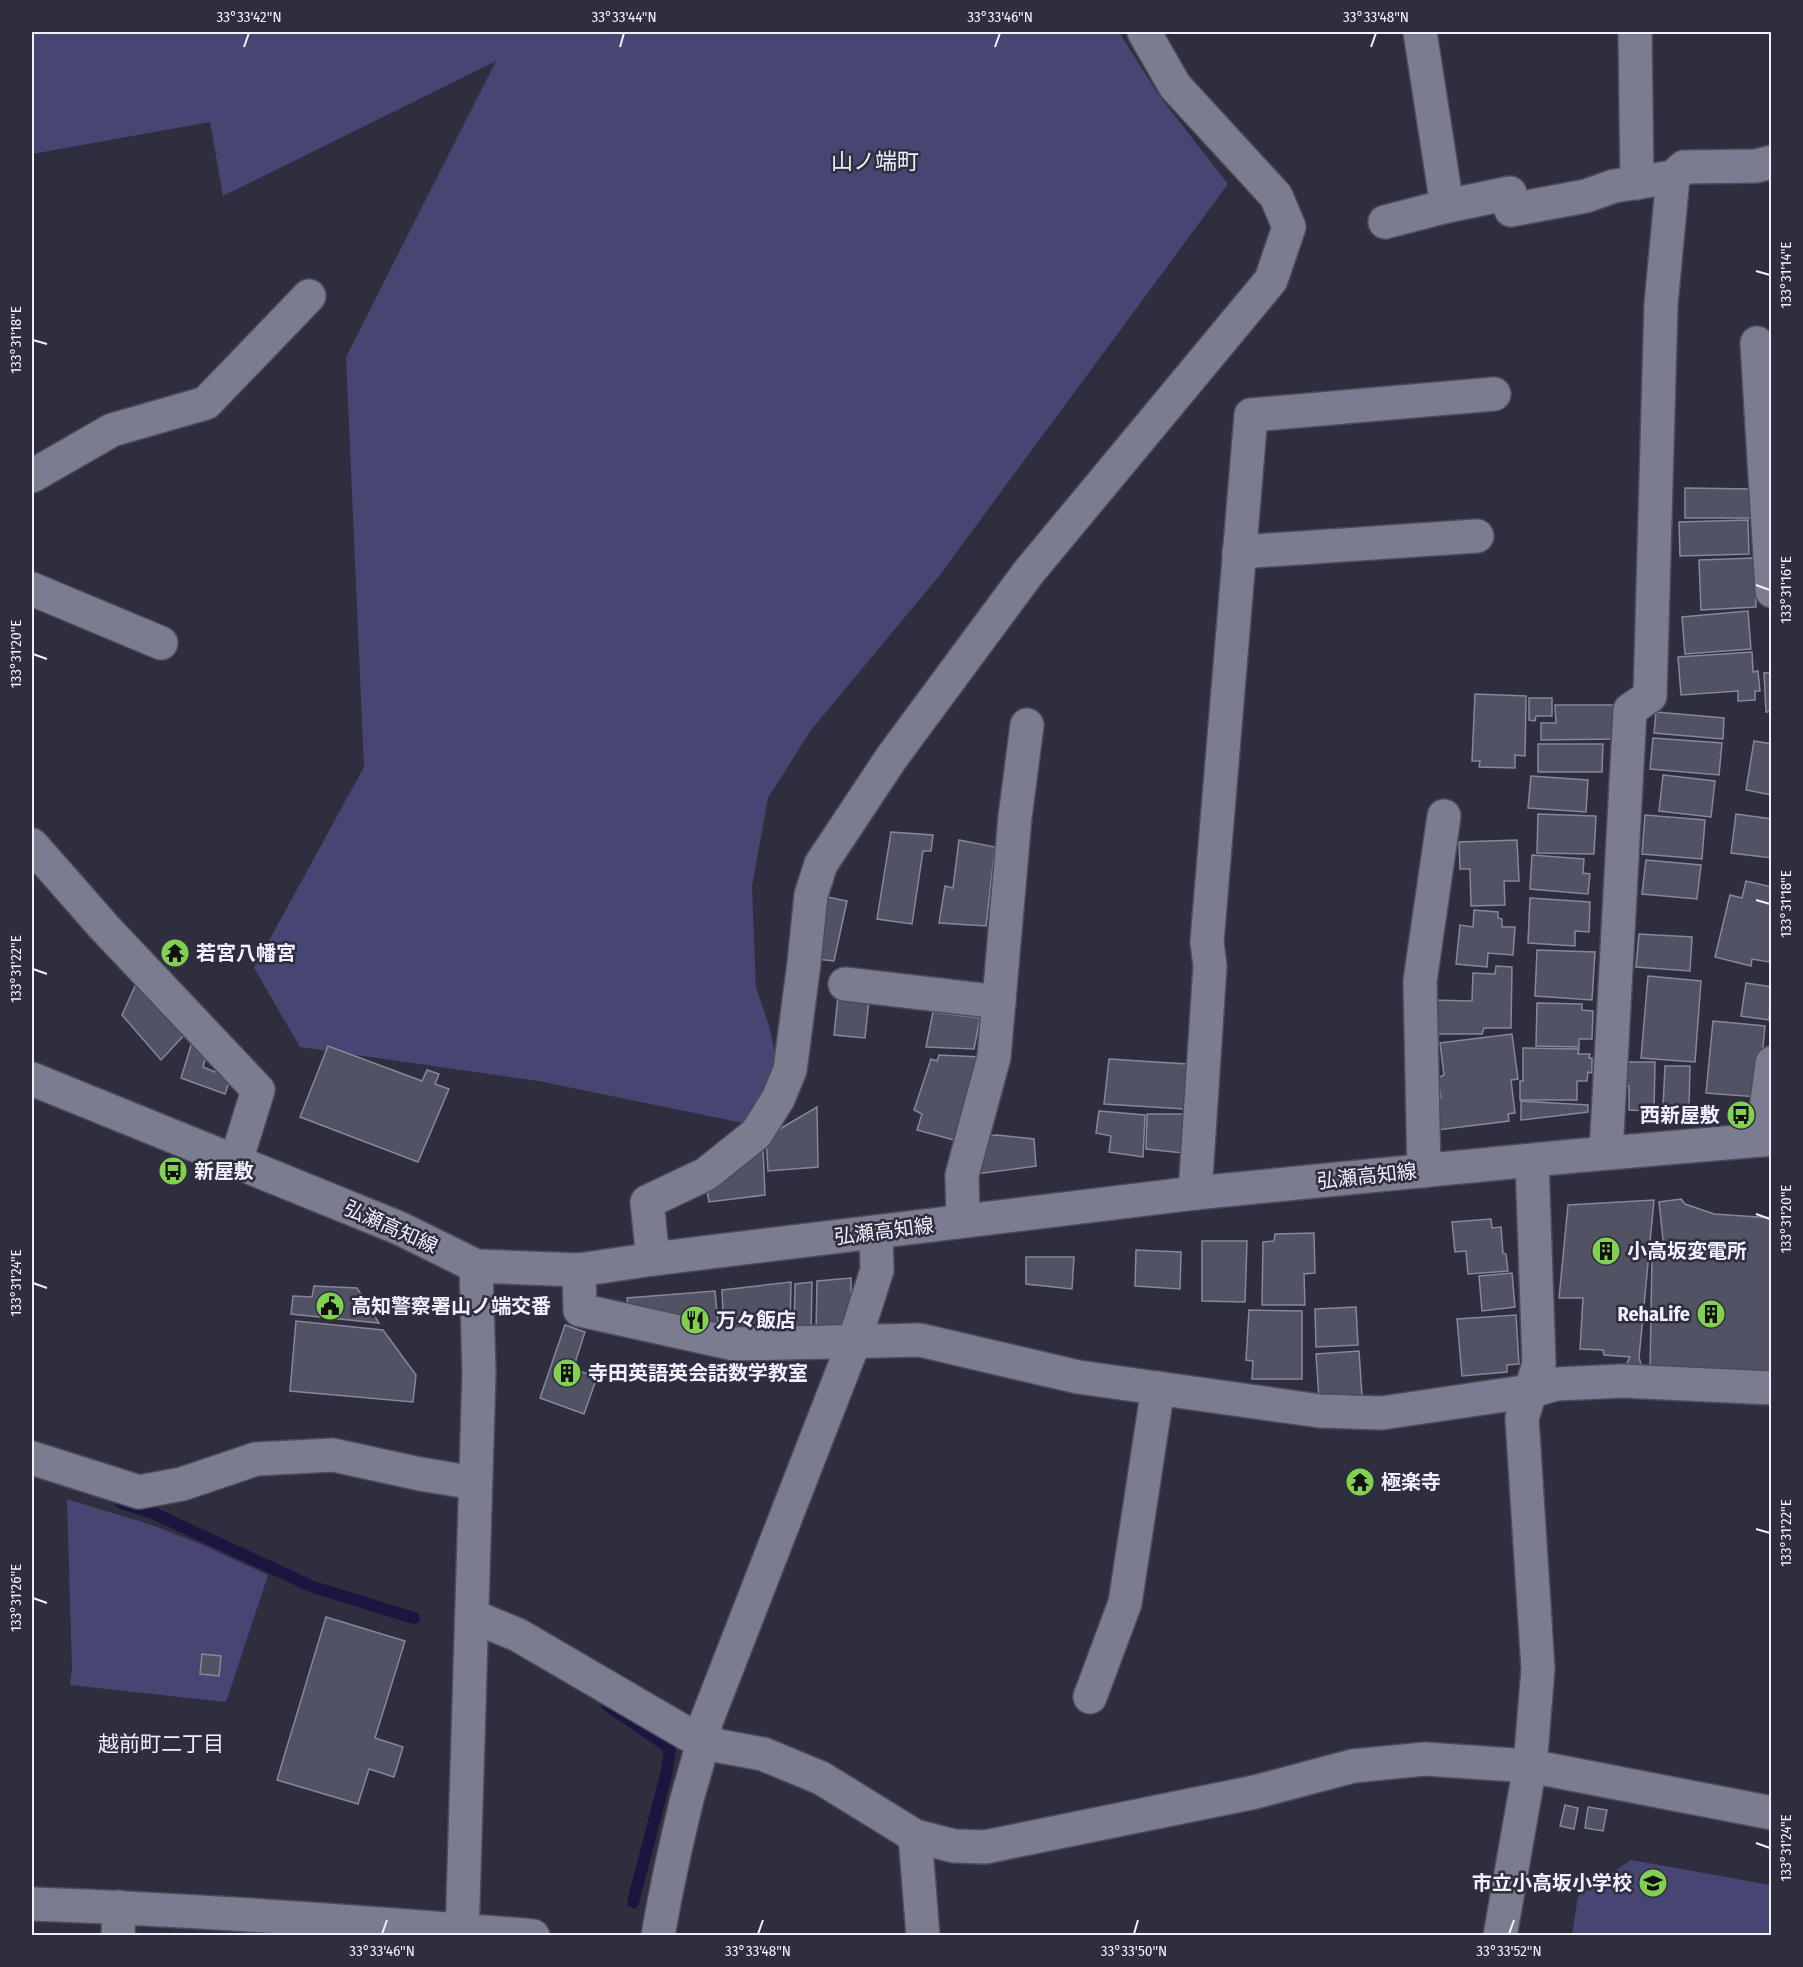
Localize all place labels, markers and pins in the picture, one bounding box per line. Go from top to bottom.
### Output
temple icon: 若宮八幡宮 [159,937,191,969]
place label: 若宮八幡宮 [196,941,296,965]
bus stop icon: 西新屋敷 [1725,1099,1757,1131]
place label: 西新屋敷 [1640,1103,1720,1127]
bus stop icon: 新屋敷 [157,1155,189,1187]
place label: 新屋敷 [194,1159,254,1183]
building icon: 小高坂変電所 [1590,1235,1622,1267]
place label: 小高坂変電所 [1627,1239,1747,1263]
public building icon: 高知警察署山ノ端交番 [314,1290,346,1322]
place label: 高知警察署山ノ端交番 [351,1294,551,1318]
building icon: RehaLife [1695,1298,1727,1330]
place label: RehaLife [1618,1302,1690,1326]
restaurant icon: 万々飯店 [679,1304,711,1336]
place label: 万々飯店 [716,1308,796,1332]
building icon: 寺田英語英会話数学教室 [551,1357,583,1389]
place label: 寺田英語英会話数学教室 [588,1361,808,1385]
temple icon: 極楽寺 [1344,1466,1376,1498]
place label: 極楽寺 [1381,1470,1441,1494]
school or university icon: 市立小高坂小学校 [1637,1867,1669,1899]
place label: 市立小高坂小学校 [1472,1871,1632,1895]

